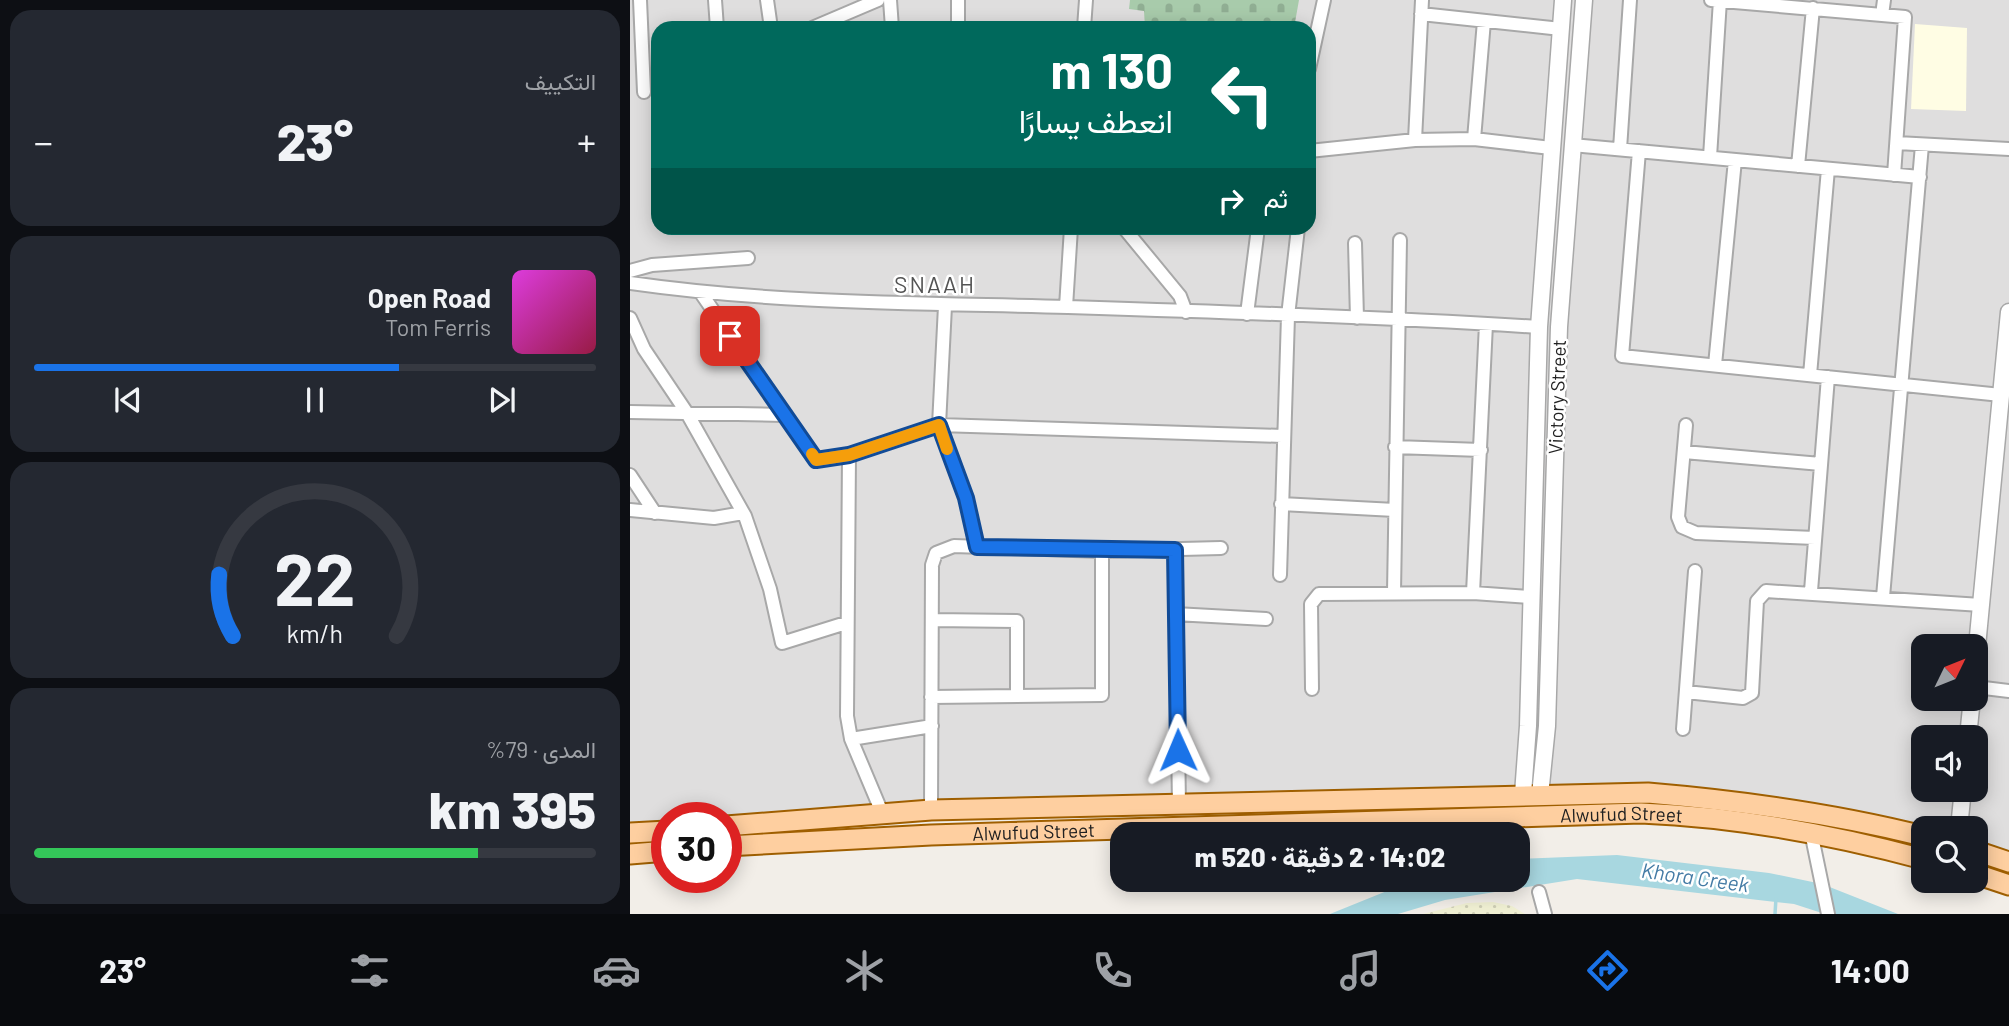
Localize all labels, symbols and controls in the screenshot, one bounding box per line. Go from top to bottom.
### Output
text: 130 m [1051,40,1173,99]
icon: left [1197,49,1288,140]
text: التكييف [525,67,596,95]
text: انعطف يسارًا [1019,101,1173,139]
text: 23° [277,109,353,171]
text: − [34,118,53,164]
text: + [577,118,596,164]
icon: right [1212,182,1250,220]
text: ثم [1264,182,1288,213]
district label: SNAAH [894,270,976,298]
text: Open Road [368,282,491,313]
pin [700,306,760,366]
text: Tom Ferris [385,313,491,341]
icon: arrive [711,317,749,355]
street label: Victory Street [1543,339,1570,455]
icon: previous [109,381,147,419]
icon: pause [296,381,334,419]
icon: next [483,381,521,419]
text: 22 [274,533,356,621]
text: km/h [287,618,343,648]
north arrow [1911,634,1988,710]
map controls [1911,634,1988,893]
position arrow [1141,713,1215,787]
button: sound [1911,725,1988,802]
text: المدى · 79% [486,735,596,763]
text: 395 km [429,777,596,839]
street label: Alwufud Street [1560,801,1684,827]
speed limit sign: 30 [651,802,742,893]
button: search [1911,816,1988,893]
street label: Alwufud Street [972,818,1095,845]
text: 14:02 · 2 دقيقة · 520 m [1195,841,1445,872]
water label: Khora Creek [1640,857,1751,897]
icon: filters [345,946,394,995]
icon: car [592,946,641,995]
icon: climate [840,946,889,995]
icon: phone [1088,946,1137,995]
icon: music [1336,946,1385,995]
icon: directions [1583,946,1632,995]
text: 23° [99,951,146,989]
text: 14:00 [1831,951,1910,989]

